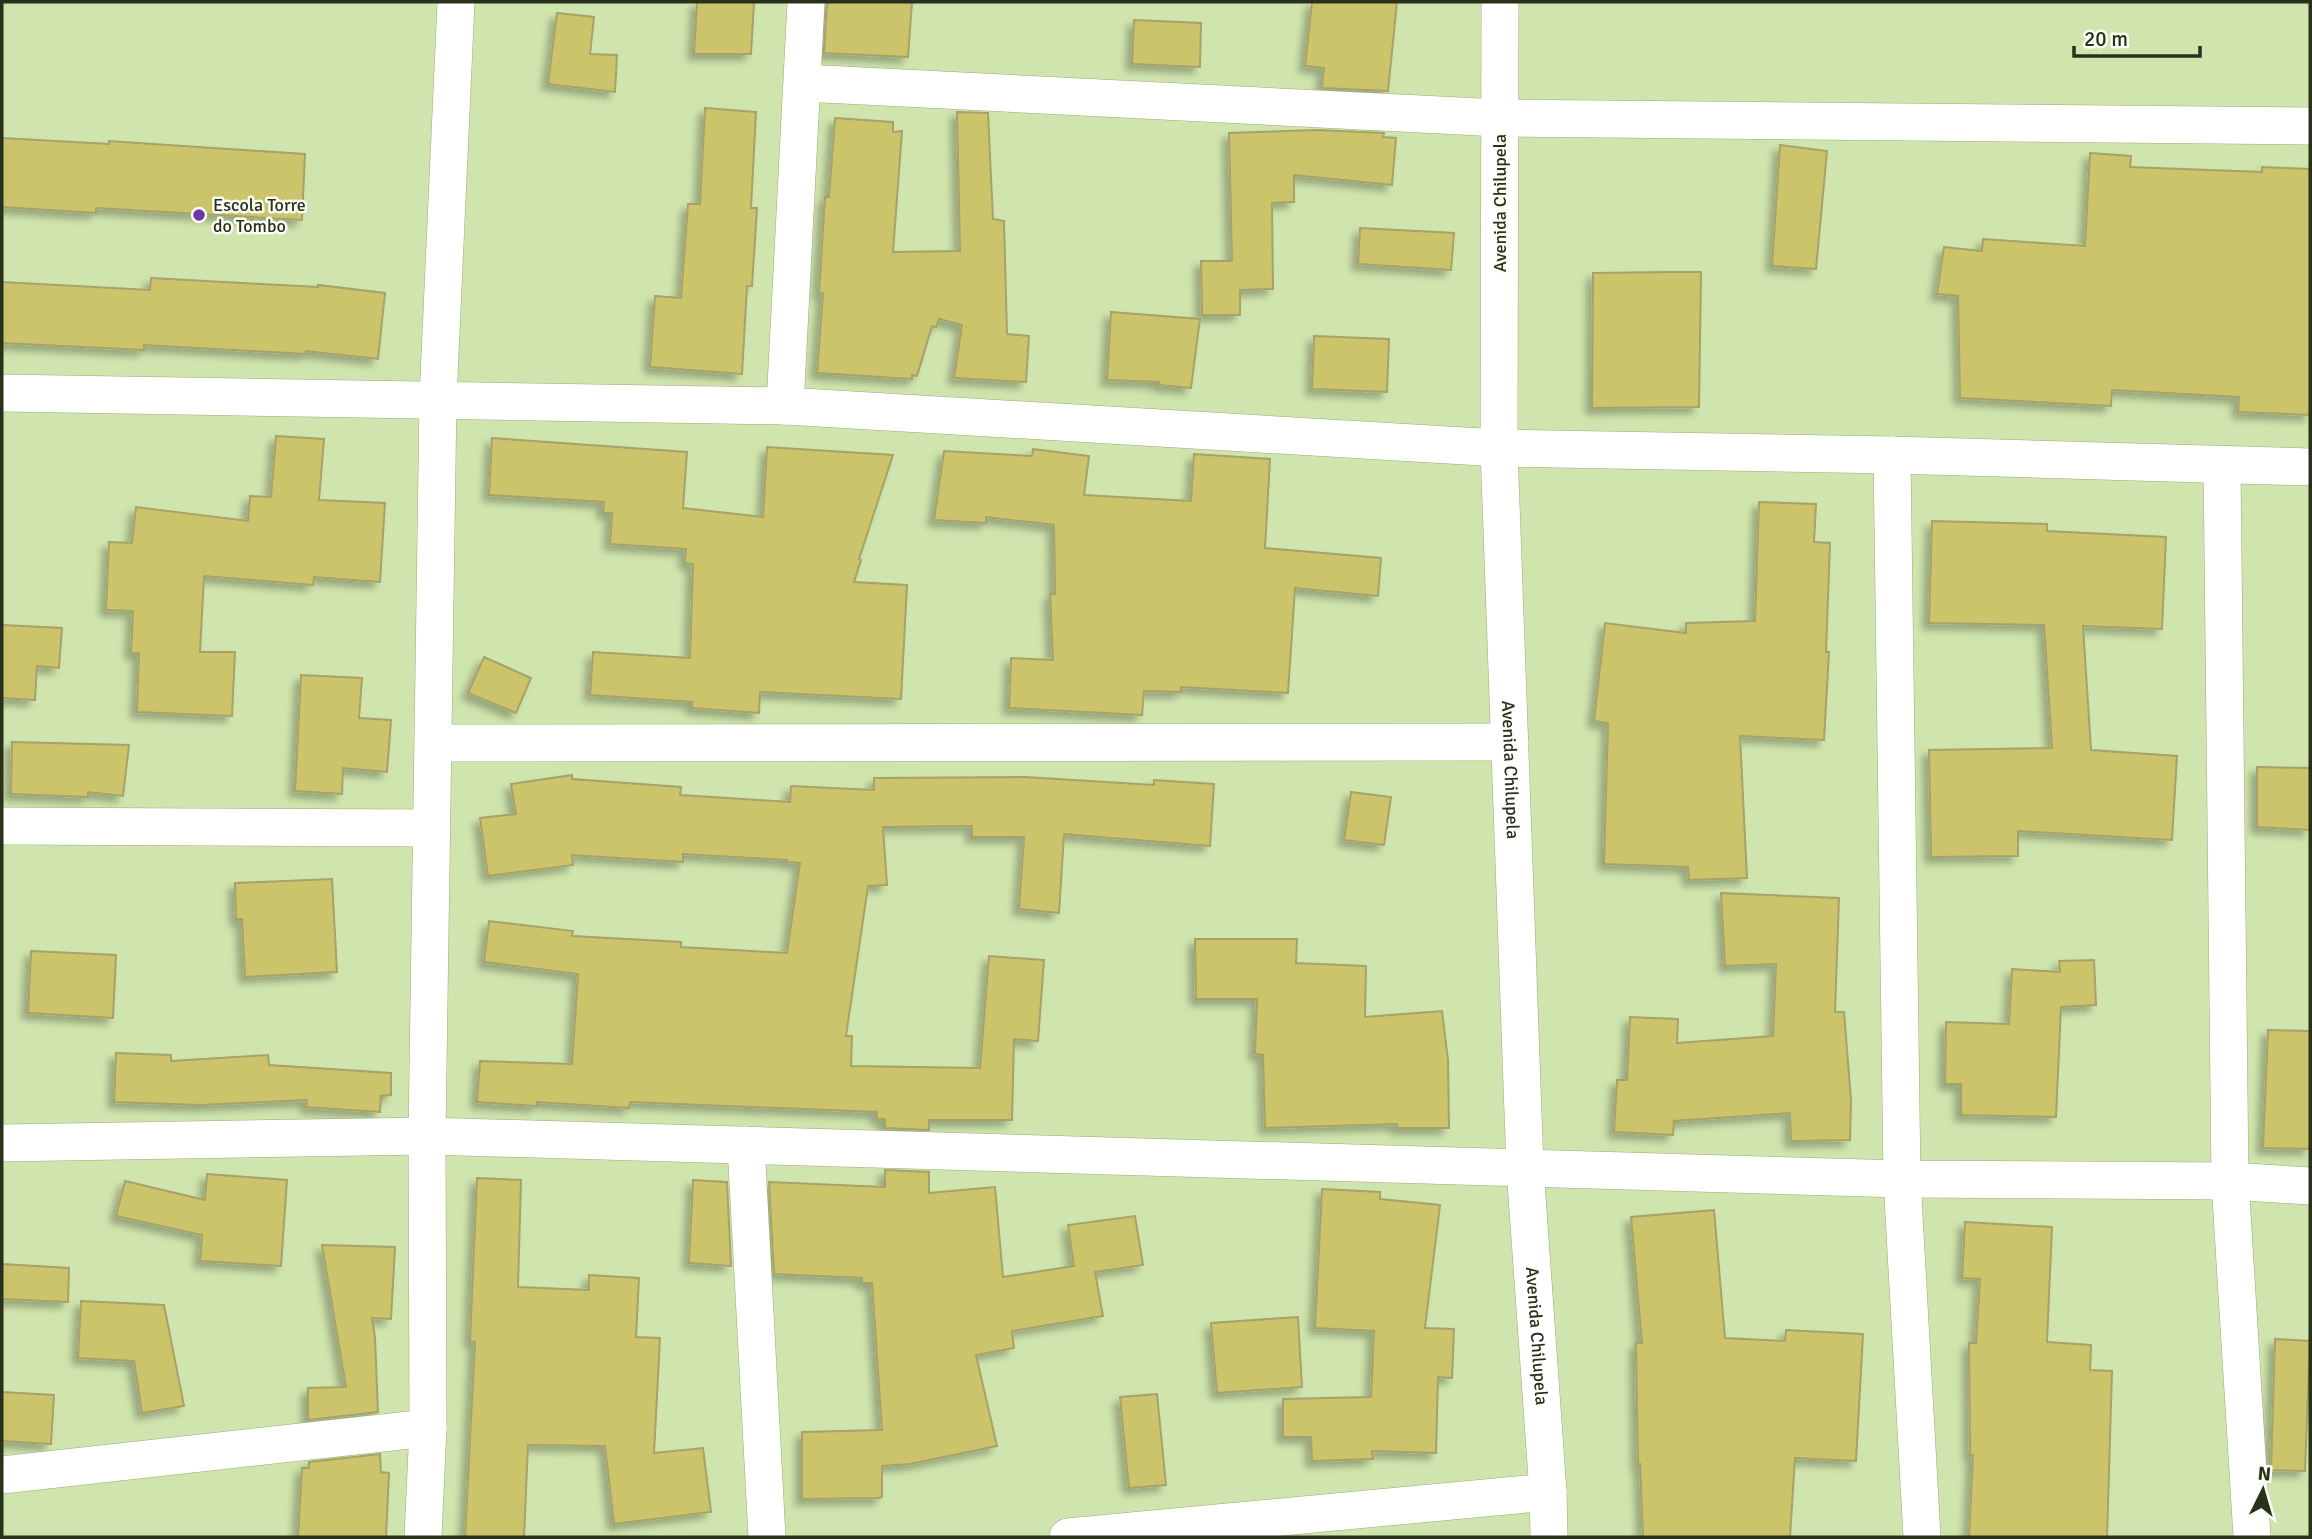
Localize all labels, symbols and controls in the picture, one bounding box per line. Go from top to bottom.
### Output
scale bar [2074,14,2200,58]
text: 20 m [2084,26,2128,52]
street label: Avenida Chilupela [1489,134,1511,272]
place label: Escola Torre do Tombo [213,194,306,237]
marker: Escola Torre do Tombo [191,207,207,223]
street label: Avenida Chilupela [1497,700,1524,839]
street label: Avenida Chilupela [1521,1266,1553,1406]
north arrow [2228,1455,2298,1525]
text: N [2257,1462,2272,1487]

